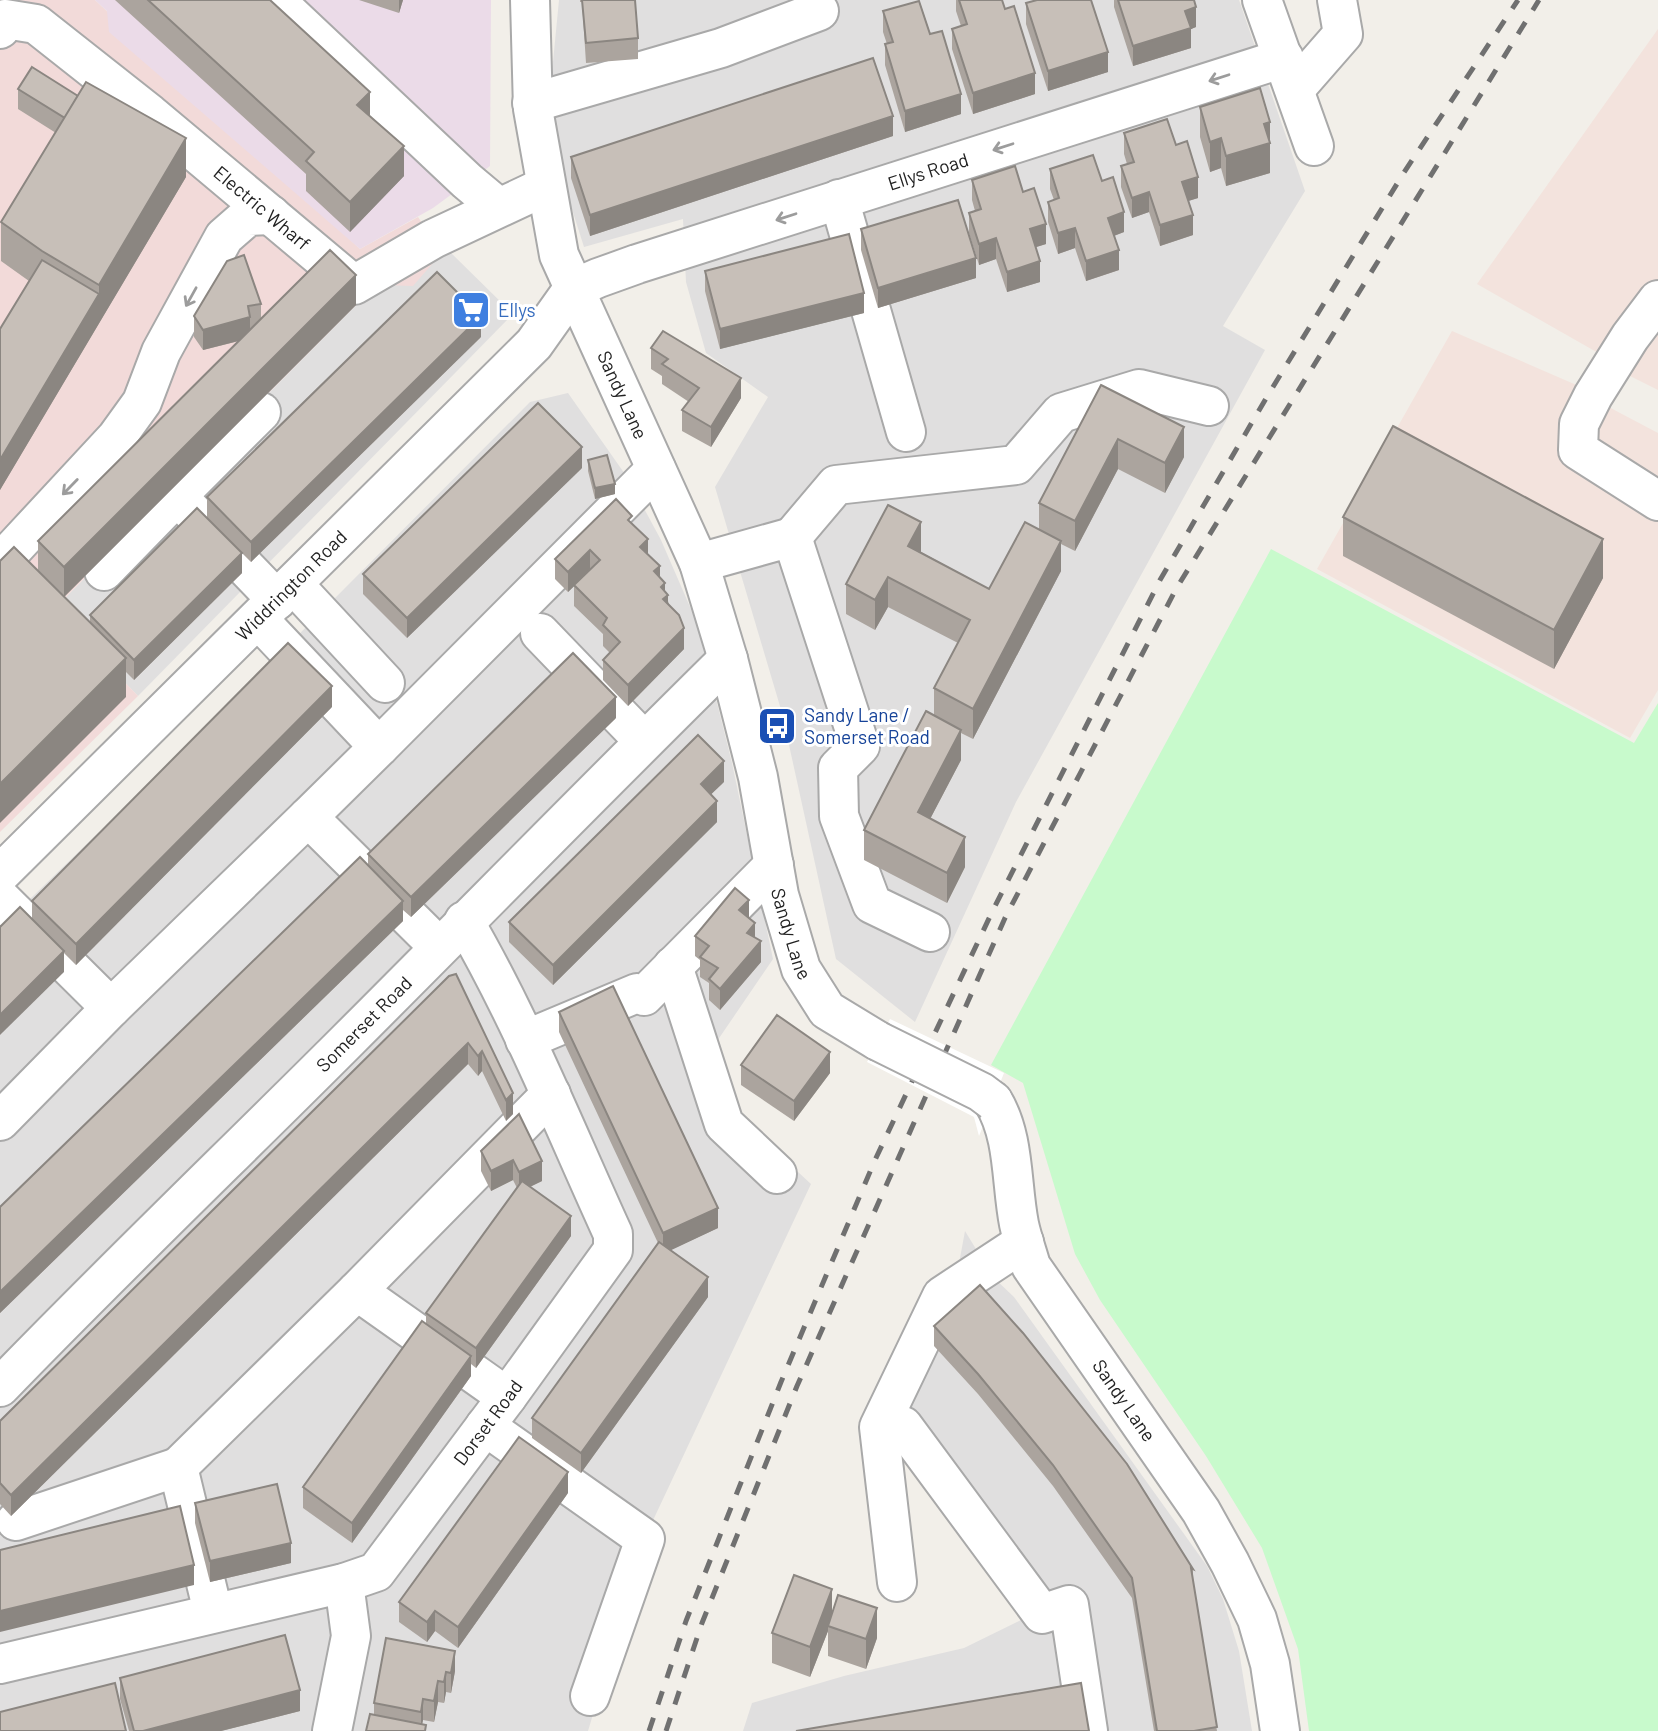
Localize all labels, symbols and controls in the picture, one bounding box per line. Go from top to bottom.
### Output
one-way arrow [1209,73,1231,86]
one-way arrow [992,142,1014,155]
street label: Ellys Road [885,147,971,194]
street label: Electric Wharf [209,161,315,255]
one-way arrow [775,211,797,224]
one-way arrow [184,286,197,307]
supermarket icon: Ellys [450,289,492,331]
place label: Ellys [498,298,536,321]
street label: Sandy Lane [593,347,653,443]
one-way arrow [61,478,78,495]
street label: Widdrington Road [230,525,351,645]
place label: Sandy Lane / Somerset Road [804,703,930,748]
bus stop icon: Sandy Lane / Somerset Road [756,705,798,747]
street label: Sandy Lane [767,886,817,984]
street label: Somerset Road [311,971,416,1076]
street label: Sandy Lane [1088,1355,1161,1446]
street label: Dorset Road [448,1375,527,1469]

